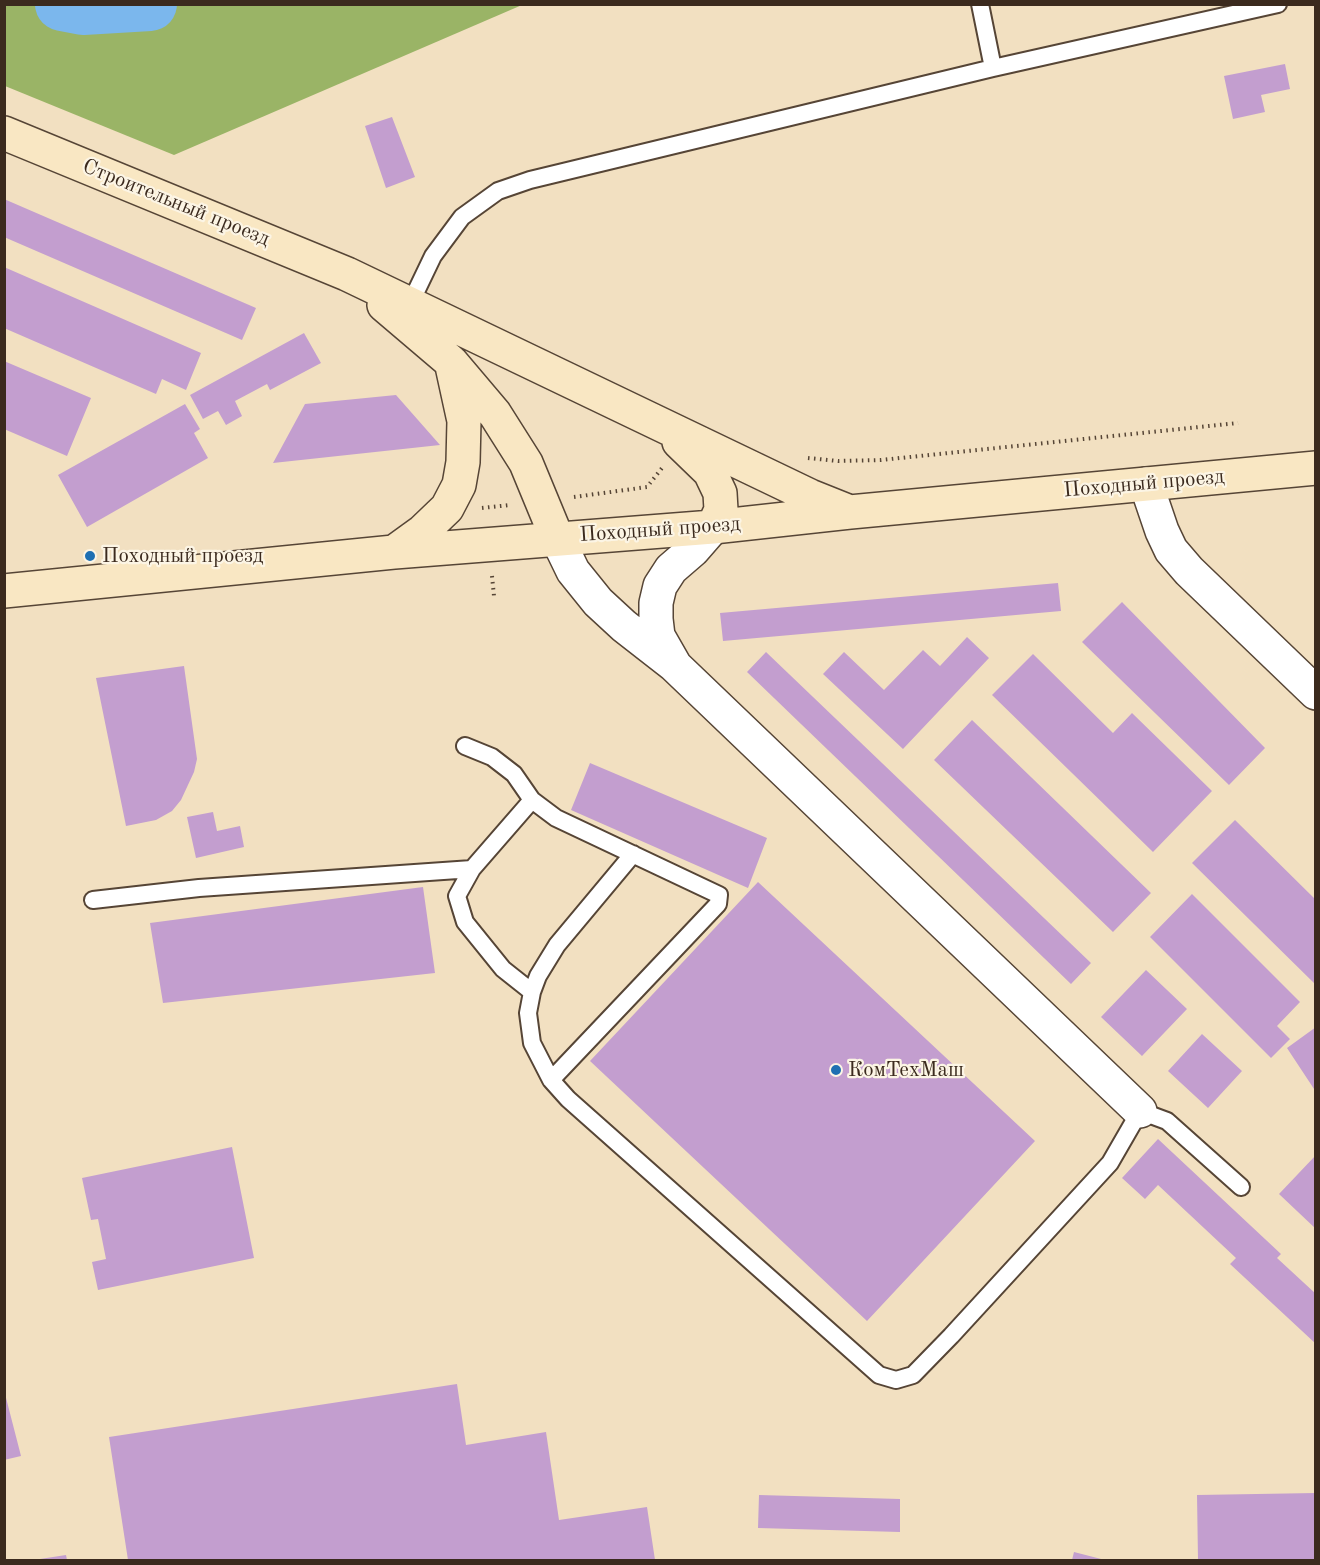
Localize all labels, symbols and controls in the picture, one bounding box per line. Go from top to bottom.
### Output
street label: Строительный проезд [79,154,273,252]
street label: Походный проезд [1063,464,1225,504]
street label: Походный проезд [579,512,741,548]
place label: Походный проезд [102,543,263,569]
marker: Походный проезд [83,549,97,563]
place label: КомТехМаш [848,1057,964,1083]
marker: КомТехМаш [829,1063,843,1077]

